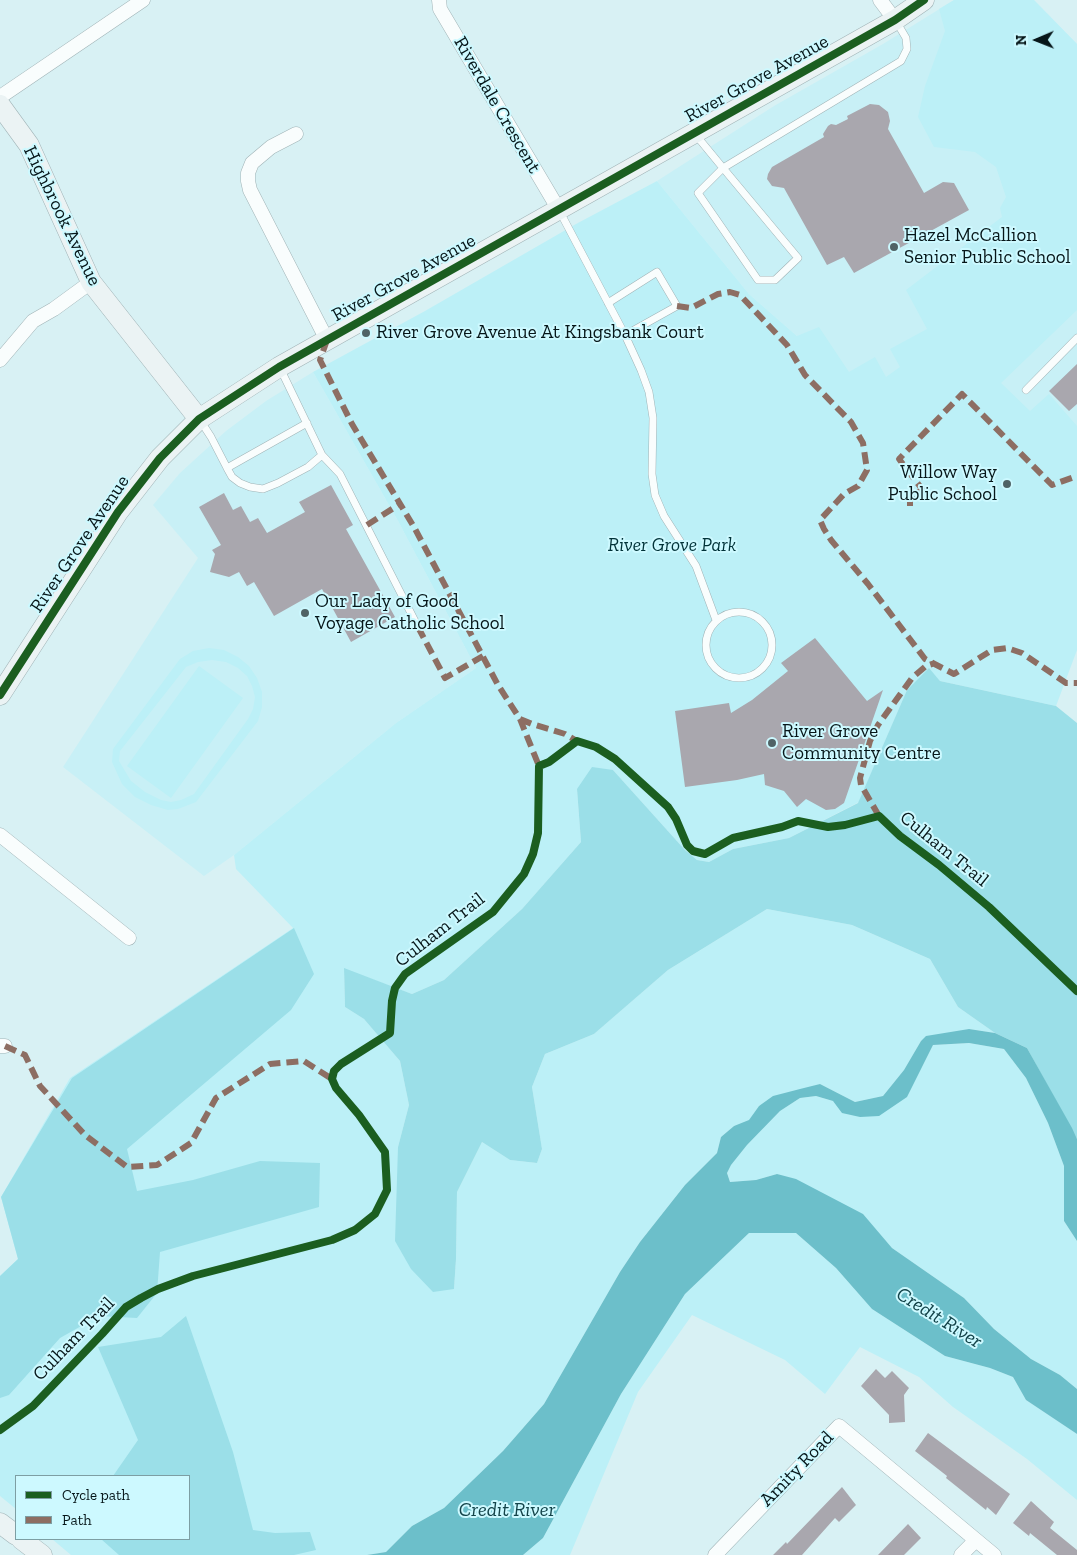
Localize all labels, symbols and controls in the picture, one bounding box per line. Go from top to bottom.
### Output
north arrow [1012,15,1062,65]
street label: River Grove Avenue [681,30,833,128]
street label: Riverdale Crescent [449,33,545,177]
text: N [1013,35,1030,46]
street label: Highbrook Avenue [18,142,106,290]
place label: Hazel McCallion Senior Public School [904,225,1071,269]
street label: River Grove Avenue [328,229,480,327]
marker: Hazel McCallion Senior Public School [888,241,900,253]
place label: River Grove Avenue At Kingsbank Court [376,322,704,344]
marker: River Grove Avenue At Kingsbank Court [360,327,372,339]
place label: Willow Way Public School [888,462,997,506]
street label: River Grove Avenue [26,471,134,617]
marker: Willow Way Public School [1001,478,1013,490]
park label: River Grove Park [608,535,736,557]
place label: Our Lady of Good Voyage Catholic School [315,591,505,635]
marker: Our Lady of Good Voyage Catholic School [299,607,311,619]
place label: River Grove Community Centre [782,721,941,765]
marker: River Grove Community Centre [766,737,778,749]
street label: Culham Trail [895,806,993,892]
street label: Culham Trail [391,888,489,972]
water label: Credit River [892,1282,986,1354]
street label: Culham Trail [28,1292,120,1386]
street label: Amity Road [755,1427,839,1511]
legend [15,1475,190,1540]
text: Cycle path [62,1486,130,1504]
water label: Credit River [459,1498,555,1522]
text: Path [62,1511,92,1529]

